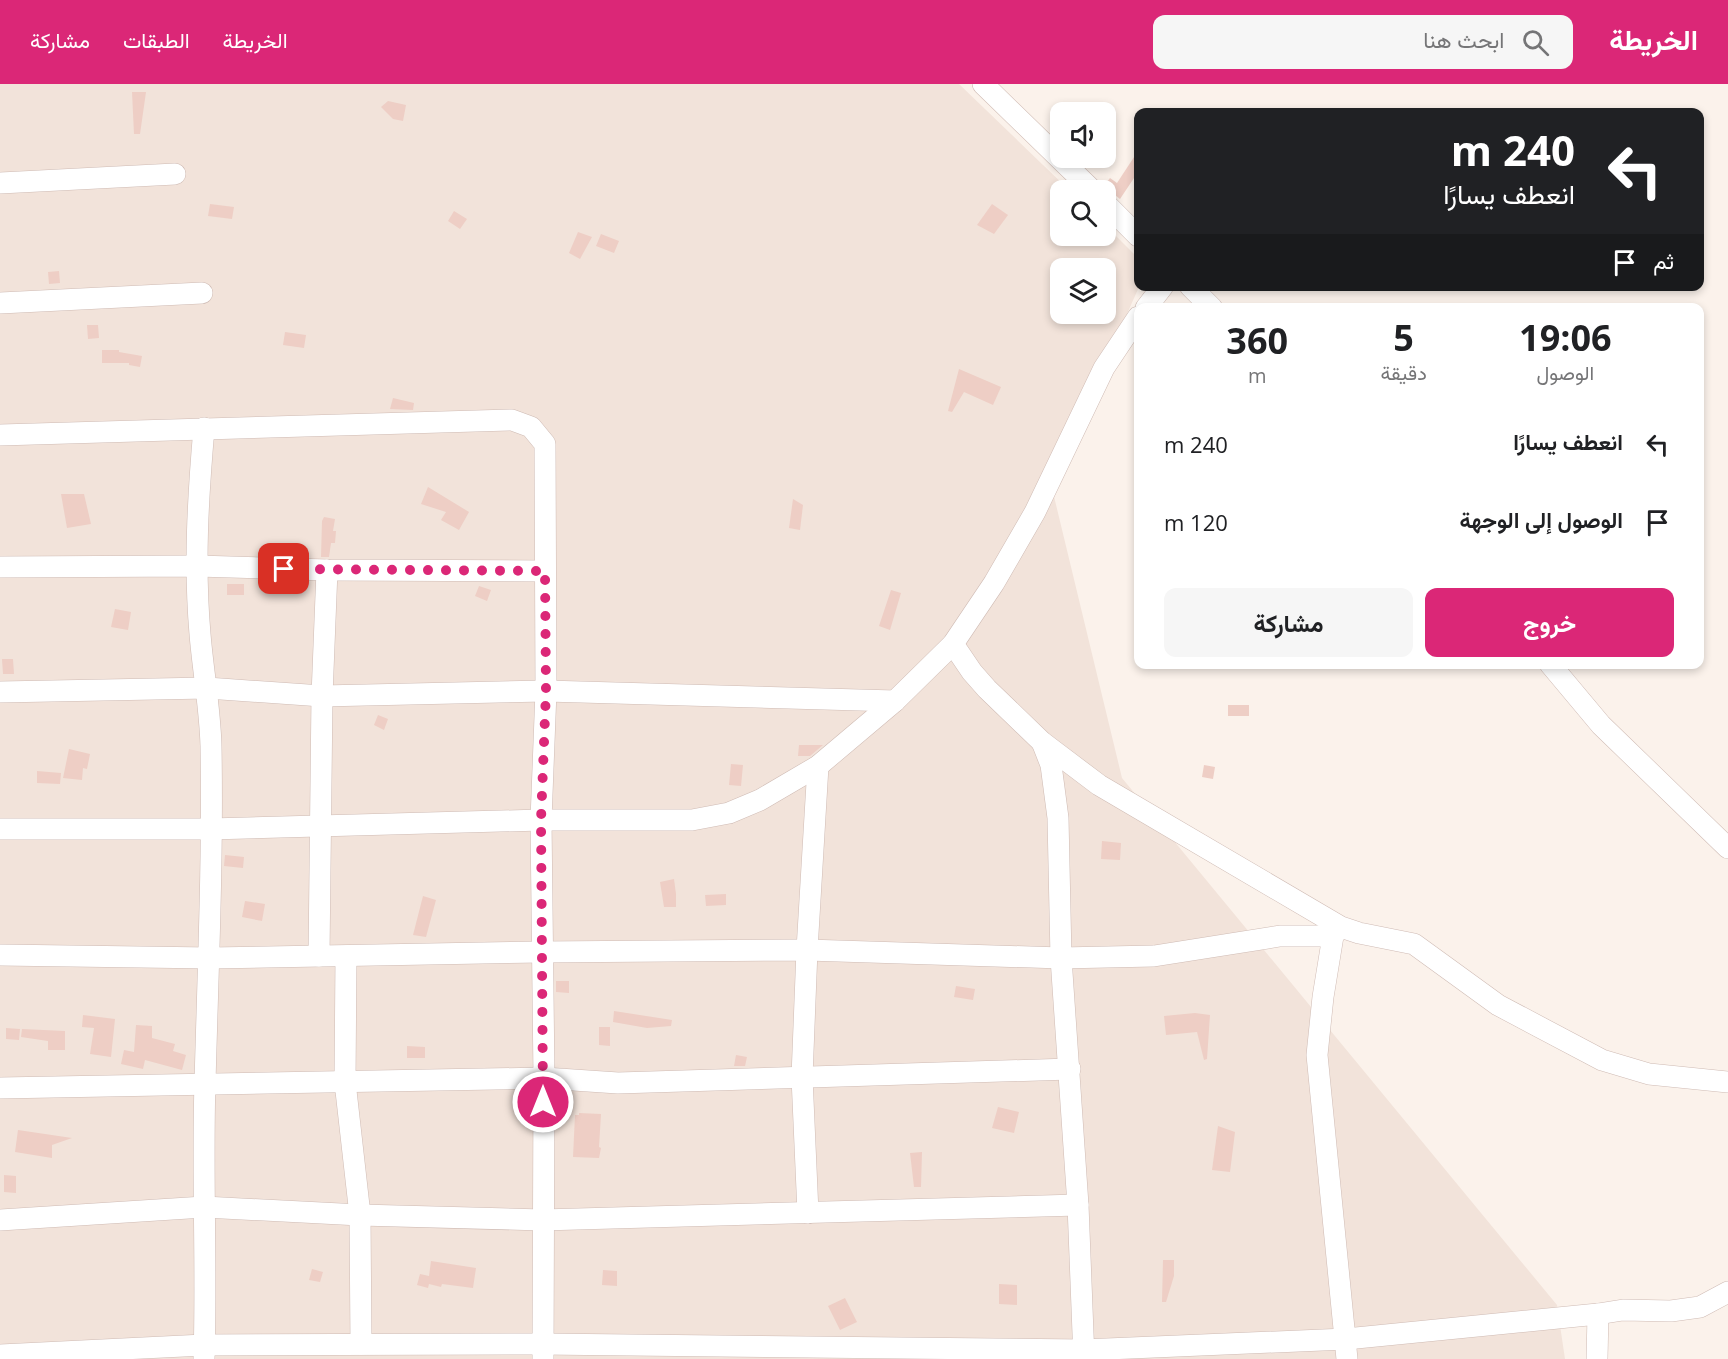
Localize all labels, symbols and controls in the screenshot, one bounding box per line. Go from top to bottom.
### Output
search box [1153,15,1573,69]
text: الخريطة [1609,20,1698,58]
text: ابحث هنا [1423,24,1504,54]
text: مشاركة [30,26,90,54]
text: الطبقات [123,26,190,54]
text: الخريطة [223,26,288,54]
icon: search [1519,26,1552,59]
map controls [1050,102,1116,324]
button: sound [1050,102,1116,168]
text: 240 m [1451,121,1575,178]
icon: left [1596,132,1674,210]
text: انعطف يسارًا [1443,175,1575,212]
button: search [1050,180,1116,246]
text: ثم [1653,245,1674,275]
icon: arrive [1608,246,1641,279]
button: layers [1050,258,1116,324]
text: 5 [1393,313,1414,362]
text: 19:06 [1519,313,1612,362]
text: 360 [1226,316,1288,365]
text: دقيقة [1380,359,1427,386]
text: الوصول [1537,359,1594,386]
text: m [1248,362,1266,389]
text: انعطف يسارًا [1513,426,1623,456]
icon: left [1641,428,1674,461]
text: 240 m [1164,429,1228,459]
text: الوصول إلى الوجهة [1459,504,1623,534]
icon: arrive [1641,506,1674,539]
text: 120 m [1164,507,1228,537]
pin [258,543,309,594]
icon: arrive [267,552,300,585]
button: مشاركة [1164,588,1413,657]
button: خروج [1425,588,1674,657]
position arrow [511,1070,575,1134]

